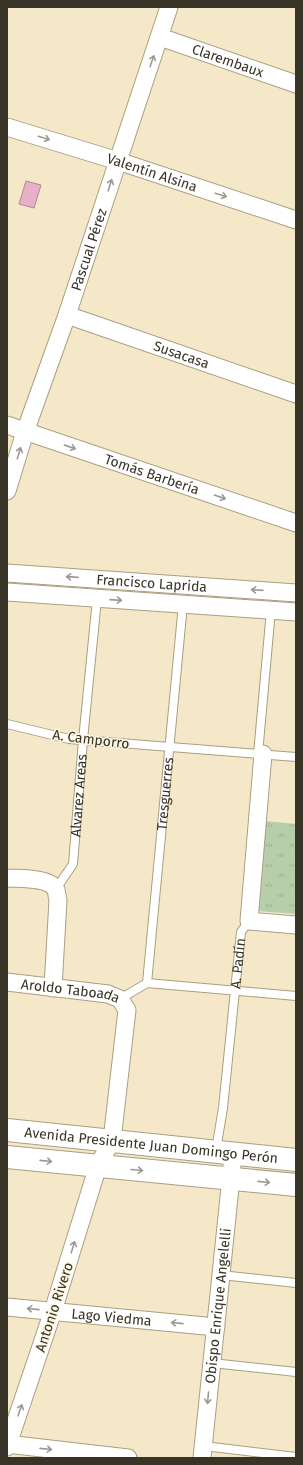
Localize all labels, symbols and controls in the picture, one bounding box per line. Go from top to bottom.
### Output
street label: Clarembaux [190,41,266,81]
one-way arrow [148,56,156,68]
one-way arrow [38,135,50,143]
street label: Valentín Alsina [105,150,199,196]
one-way arrow [107,178,114,191]
one-way arrow [215,192,228,199]
street label: Pascual Pérez [68,206,111,293]
street label: Susacasa [151,337,211,372]
one-way arrow [64,444,77,451]
one-way arrow [15,448,23,460]
street label: Tomás Barbería [102,451,201,499]
one-way arrow [214,494,226,502]
street label: Francisco Laprida [96,571,207,596]
one-way arrow [66,574,79,581]
one-way arrow [251,587,264,594]
one-way arrow [109,596,122,603]
street label: A. Camporro [51,726,130,753]
street label: Alvarez Areas [67,753,91,838]
street label: Tresguerres [154,756,177,831]
street label: A. Padín [227,937,249,990]
street label: Aroldo Taboada [20,976,122,1007]
street label: Avenida Presidente Juan Domingo Perón [24,1124,279,1167]
one-way arrow [39,1157,52,1165]
one-way arrow [130,1166,143,1174]
one-way arrow [257,1178,270,1186]
street label: Obispo Enrique Angelelli [202,1227,235,1385]
one-way arrow [70,1240,77,1253]
street label: Antonio Rivero [32,1260,77,1354]
street label: Lago Viedma [71,1305,152,1330]
one-way arrow [27,1306,40,1313]
one-way arrow [171,1320,184,1327]
one-way arrow [205,1391,212,1404]
one-way arrow [16,1404,24,1416]
one-way arrow [39,1445,52,1453]

